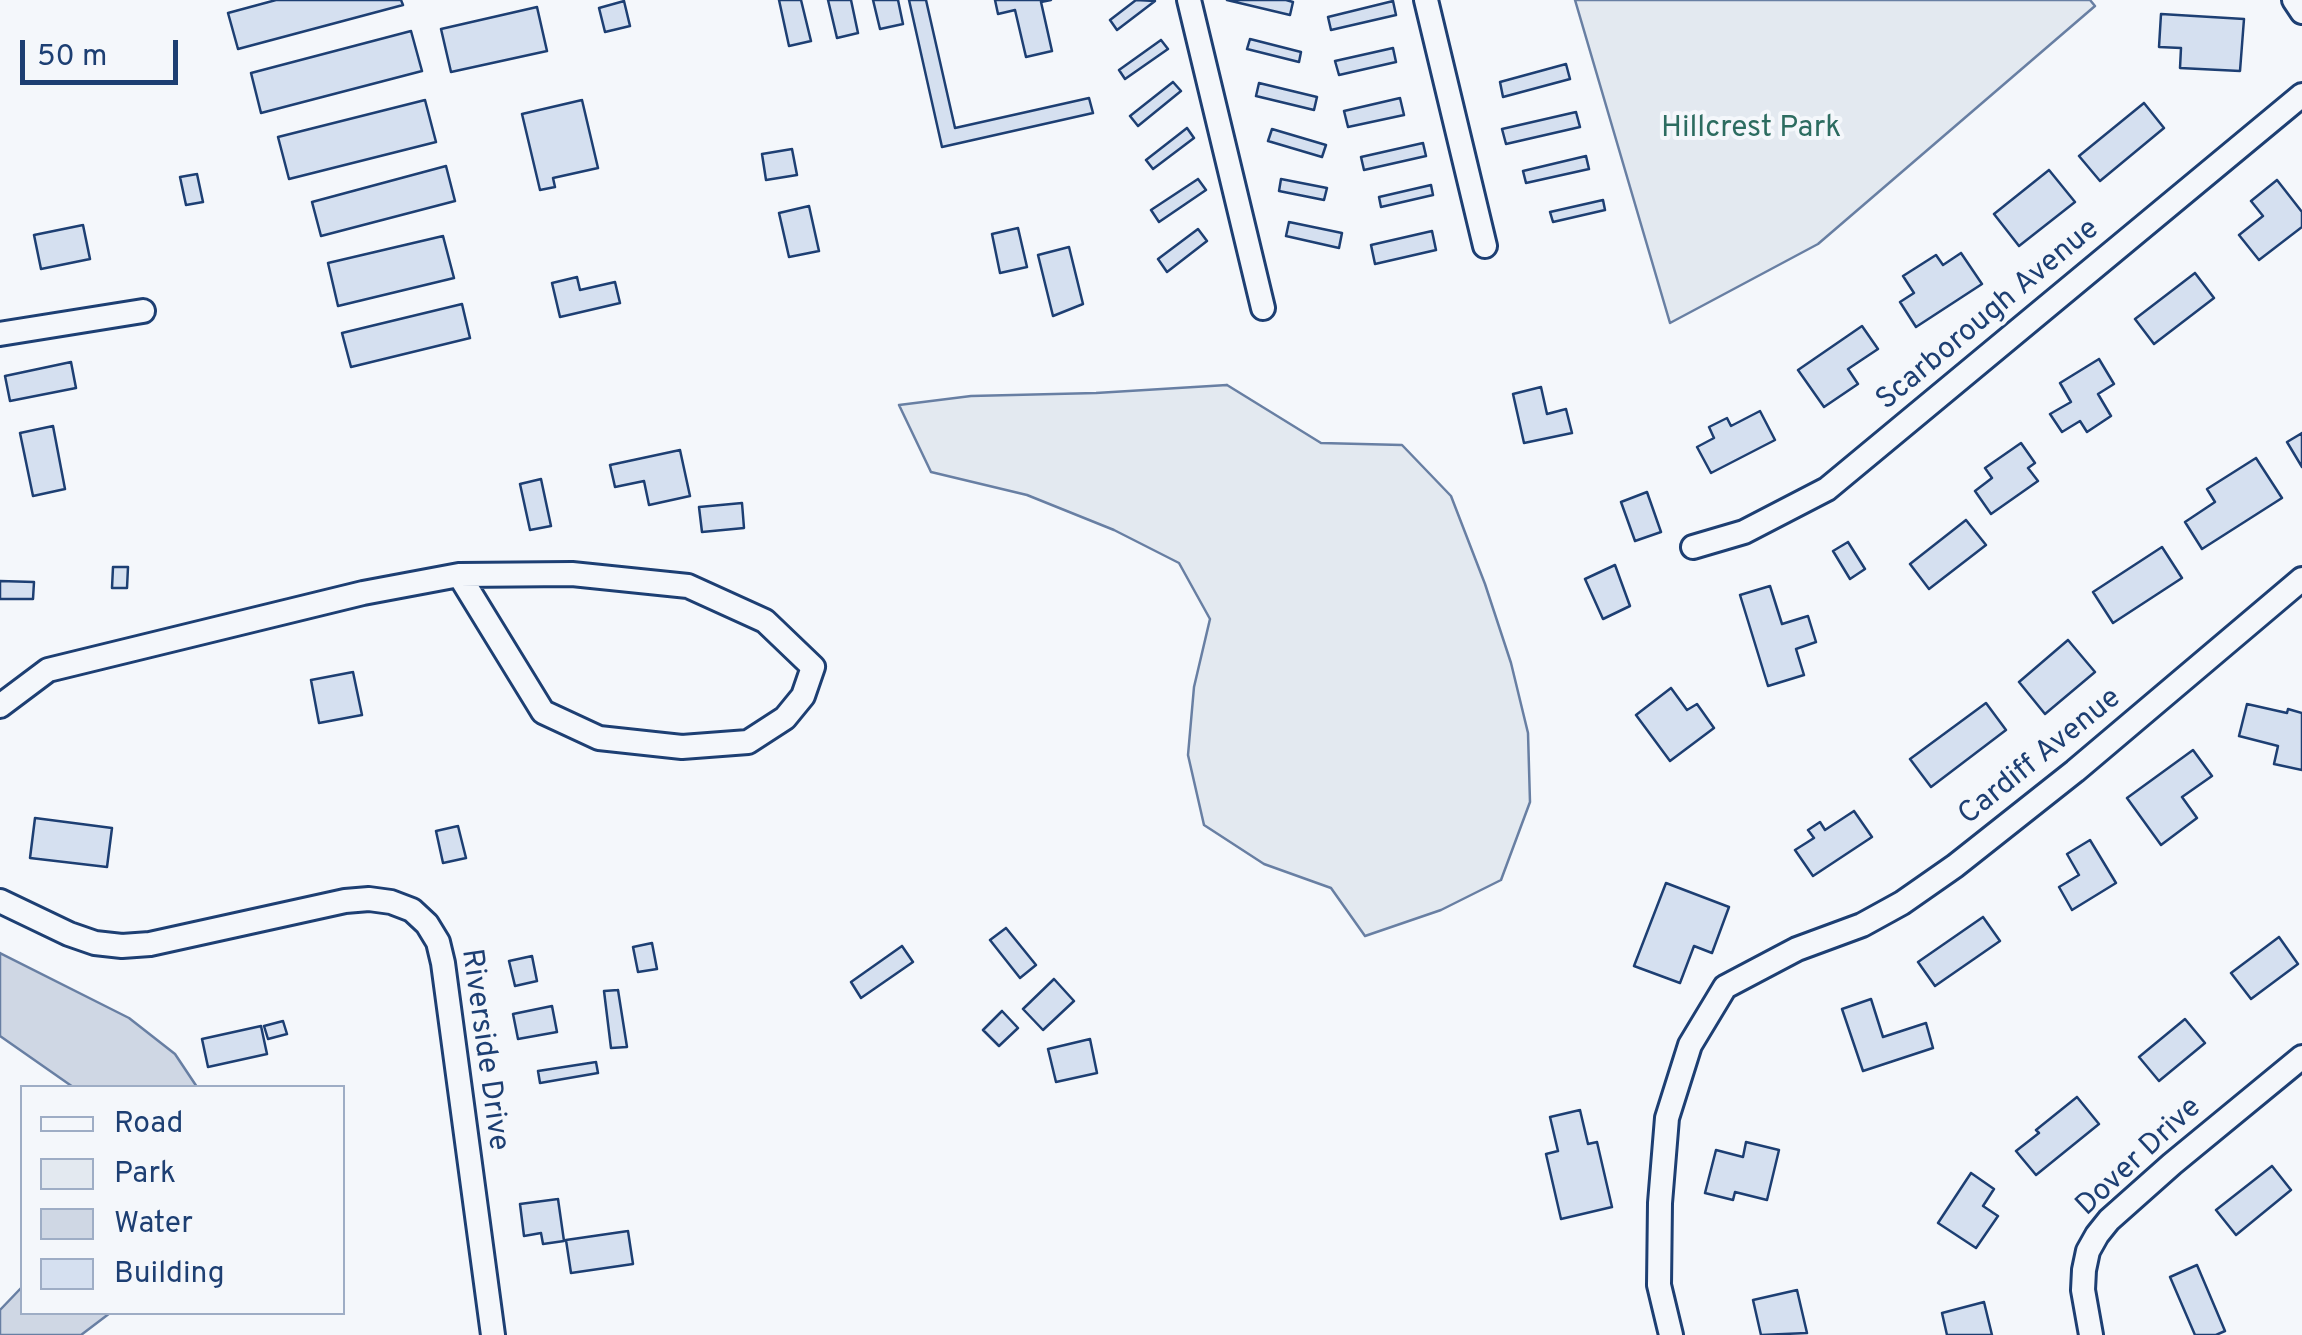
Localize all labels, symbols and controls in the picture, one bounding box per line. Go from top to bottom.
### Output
scale bar [25,20,182,82]
text: 50 m [37,39,107,76]
park label: Hillcrest Park [1661,112,1841,148]
street label: Scarborough Avenue [1870,212,2108,420]
street label: Cardiff Avenue [1953,682,2129,834]
street label: Riverside Drive [451,947,515,1153]
legend [20,1085,345,1315]
street label: Dover Drive [2070,1091,2210,1225]
text: Road [114,1106,183,1143]
text: Park [114,1156,176,1193]
text: Water [114,1206,193,1243]
text: Building [114,1256,225,1293]

